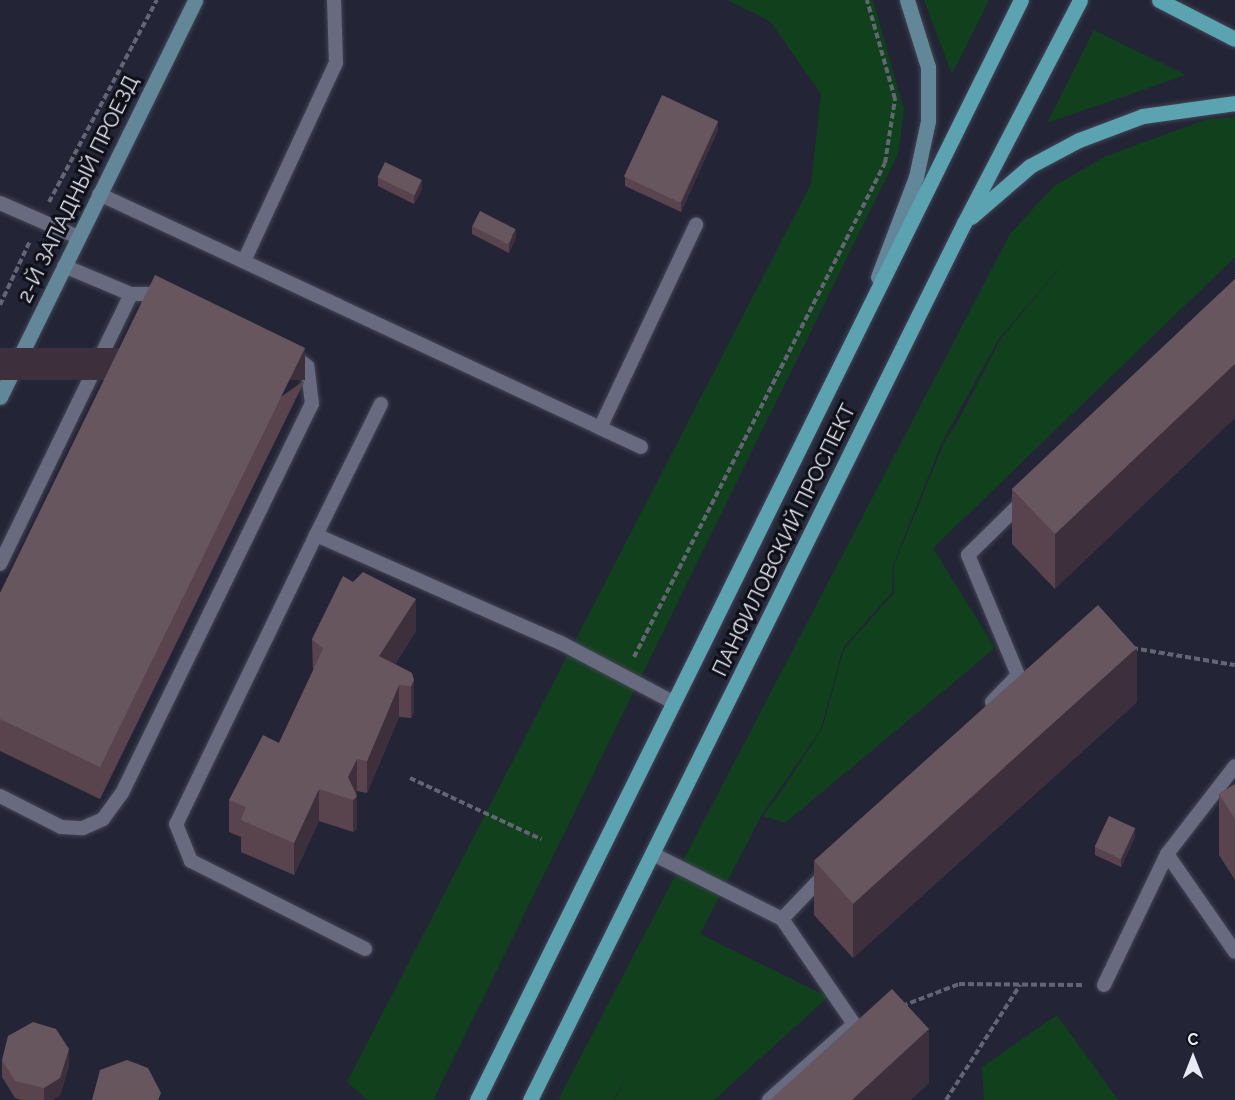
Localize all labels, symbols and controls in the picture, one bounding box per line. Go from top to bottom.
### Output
street label: 2-Й ЗАПАДНЫЙ ПРОЕЗД [12,71,144,307]
street label: ПАНФИЛОВСКИЙ ПРОСПЕКТ [707,400,861,680]
north arrow [1163,1028,1223,1088]
text: С [1188,1030,1198,1049]

